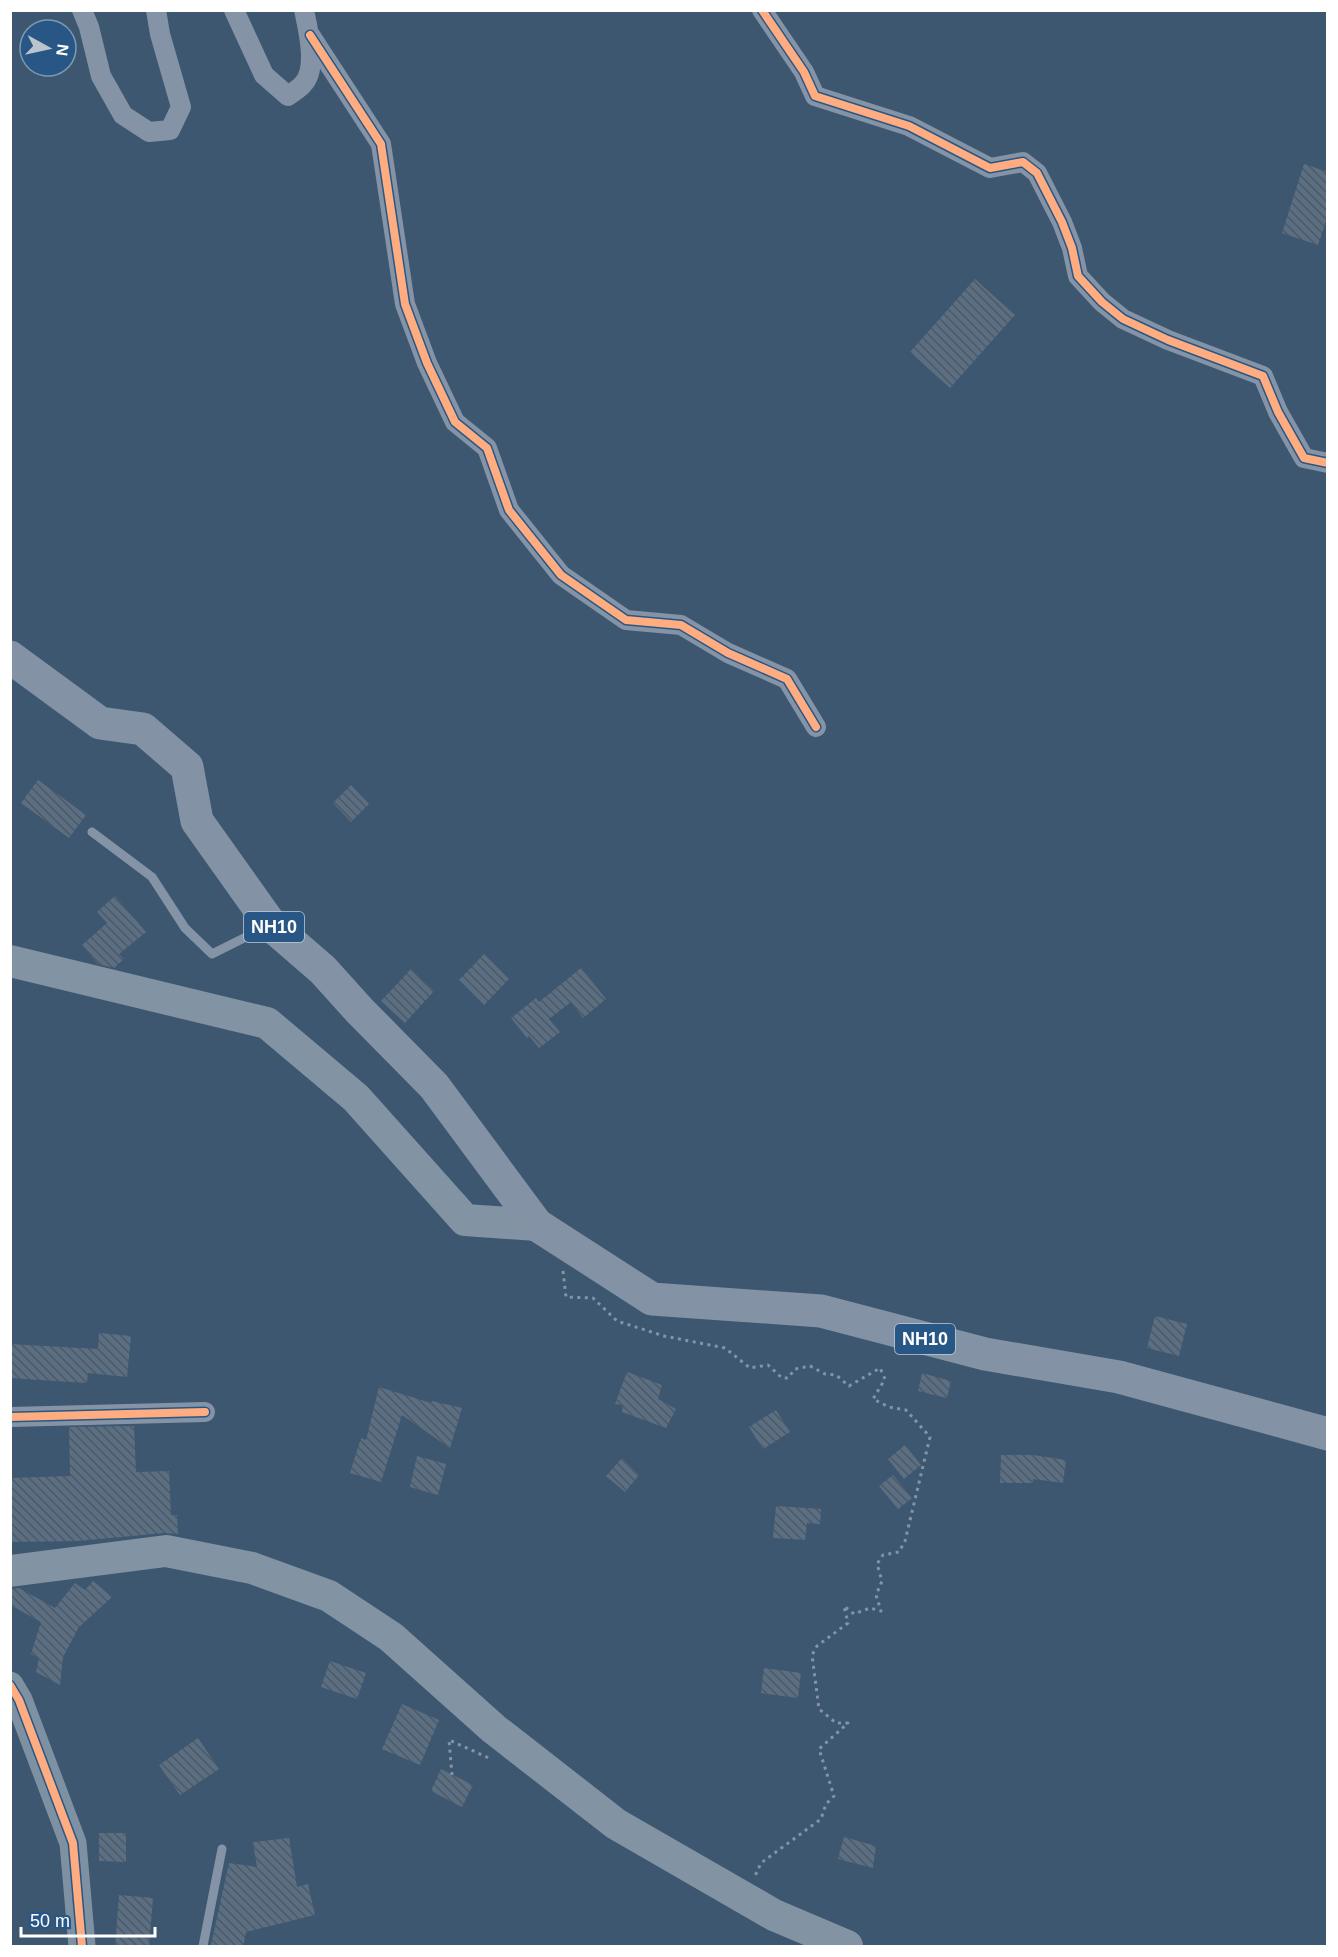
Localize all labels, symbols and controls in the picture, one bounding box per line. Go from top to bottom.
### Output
north arrow [18,18,78,78]
text: N [53,43,72,57]
road number: NH10 [244,912,304,942]
road number: NH10 [895,1324,955,1354]
scale bar [21,1900,154,1938]
text: 50 m [30,1911,70,1931]

